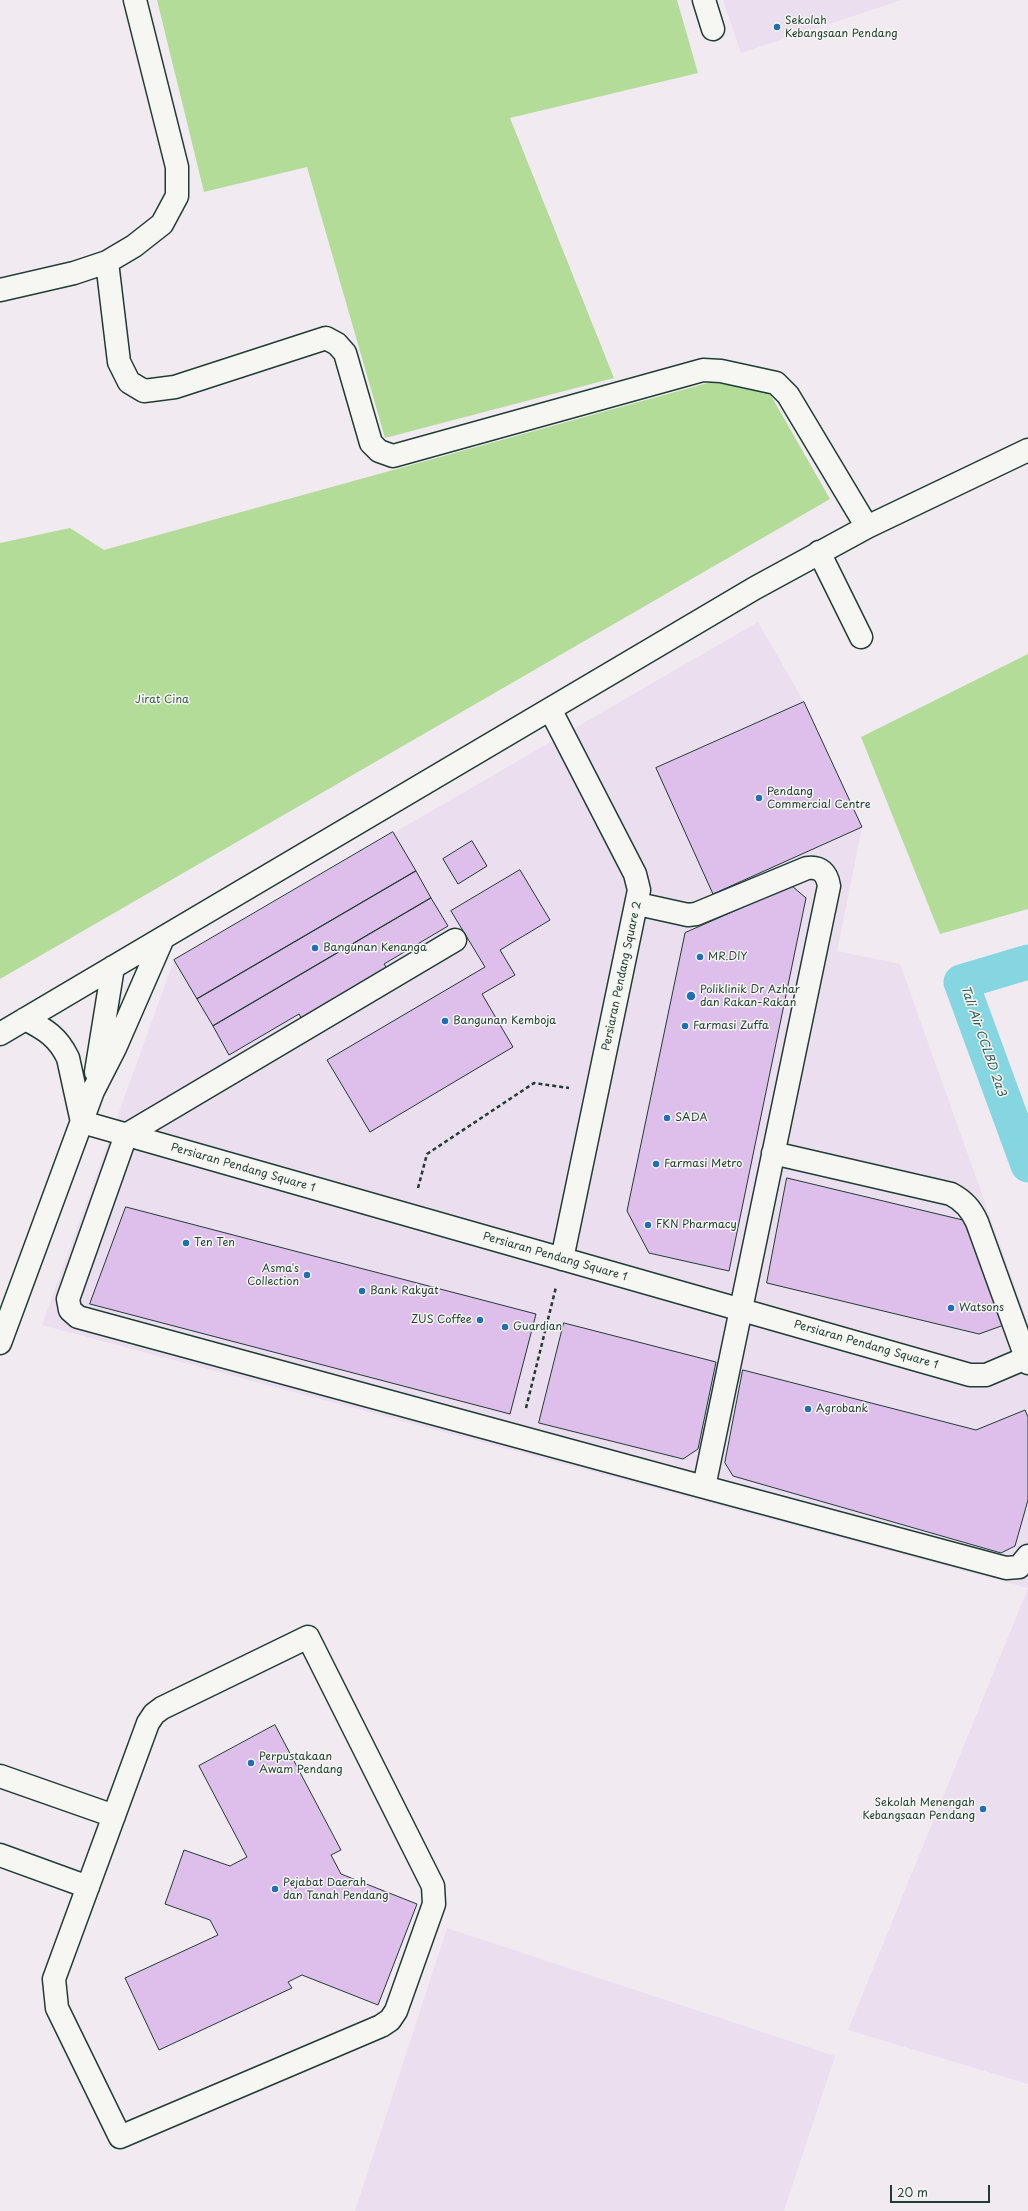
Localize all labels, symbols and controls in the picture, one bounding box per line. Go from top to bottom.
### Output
place label: Sekolah Kebangsaan Pendang [785,14,898,40]
marker: Sekolah Kebangsaan Pendang [772,22,782,32]
park label: Jirat Cina [135,693,189,707]
place label: Pendang Commercial Centre [767,785,871,811]
marker: Pendang Commercial Centre [754,793,764,803]
street label: Persiaran Pendang Square 2 [600,900,644,1052]
place label: Bangunan Kenanga [323,941,427,955]
marker: Bangunan Kenanga [310,943,320,953]
place label: MR.DIY [708,950,747,964]
marker: MR.DIY [695,952,705,962]
place label: Poliklinik Dr Azhar dan Rakan-Rakan [700,983,800,1009]
water label: Tali Air CCLBD 2a3 [957,984,1009,1098]
marker: Poliklinik Dr Azhar dan Rakan-Rakan [685,990,697,1002]
place label: Bangunan Kemboja [453,1014,556,1028]
marker: Bangunan Kemboja [440,1016,450,1026]
place label: Farmasi Zuffa [693,1019,769,1033]
marker: Farmasi Zuffa [680,1021,690,1031]
place label: SADA [675,1111,708,1125]
marker: SADA [662,1113,672,1123]
street label: Persiaran Pendang Square 1 [169,1141,317,1195]
place label: Farmasi Metro [664,1157,742,1171]
marker: Farmasi Metro [651,1159,661,1169]
place label: FKN Pharmacy [656,1218,737,1232]
marker: FKN Pharmacy [643,1220,653,1230]
street label: Persiaran Pendang Square 1 [481,1230,629,1284]
place label: Ten Ten [194,1236,235,1250]
marker: Ten Ten [181,1238,191,1248]
place label: Asma's Collection [247,1262,299,1288]
marker: Asma's Collection [302,1270,312,1280]
place label: Bank Rakyat [370,1284,439,1298]
marker: Bank Rakyat [357,1286,367,1296]
place label: Watsons [959,1301,1004,1315]
marker: Watsons [946,1303,956,1313]
place label: ZUS Coffee [411,1313,472,1327]
marker: ZUS Coffee [475,1315,485,1325]
street label: Persiaran Pendang Square 1 [792,1318,940,1372]
place label: Guardian [513,1320,562,1334]
marker: Guardian [500,1322,510,1332]
place label: Agrobank [816,1402,868,1416]
marker: Agrobank [803,1404,813,1414]
place label: Perpustakaan Awam Pendang [259,1750,343,1776]
marker: Perpustakaan Awam Pendang [246,1758,256,1768]
place label: Sekolah Menengah Kebangsaan Pendang [862,1796,975,1822]
marker: Sekolah Menengah Kebangsaan Pendang [978,1804,988,1814]
place label: Pejabat Daerah dan Tanah Pendang [283,1876,389,1902]
marker: Pejabat Daerah dan Tanah Pendang [270,1884,280,1894]
scale bar [892,2177,992,2203]
text: 20 m [897,2183,928,2201]

